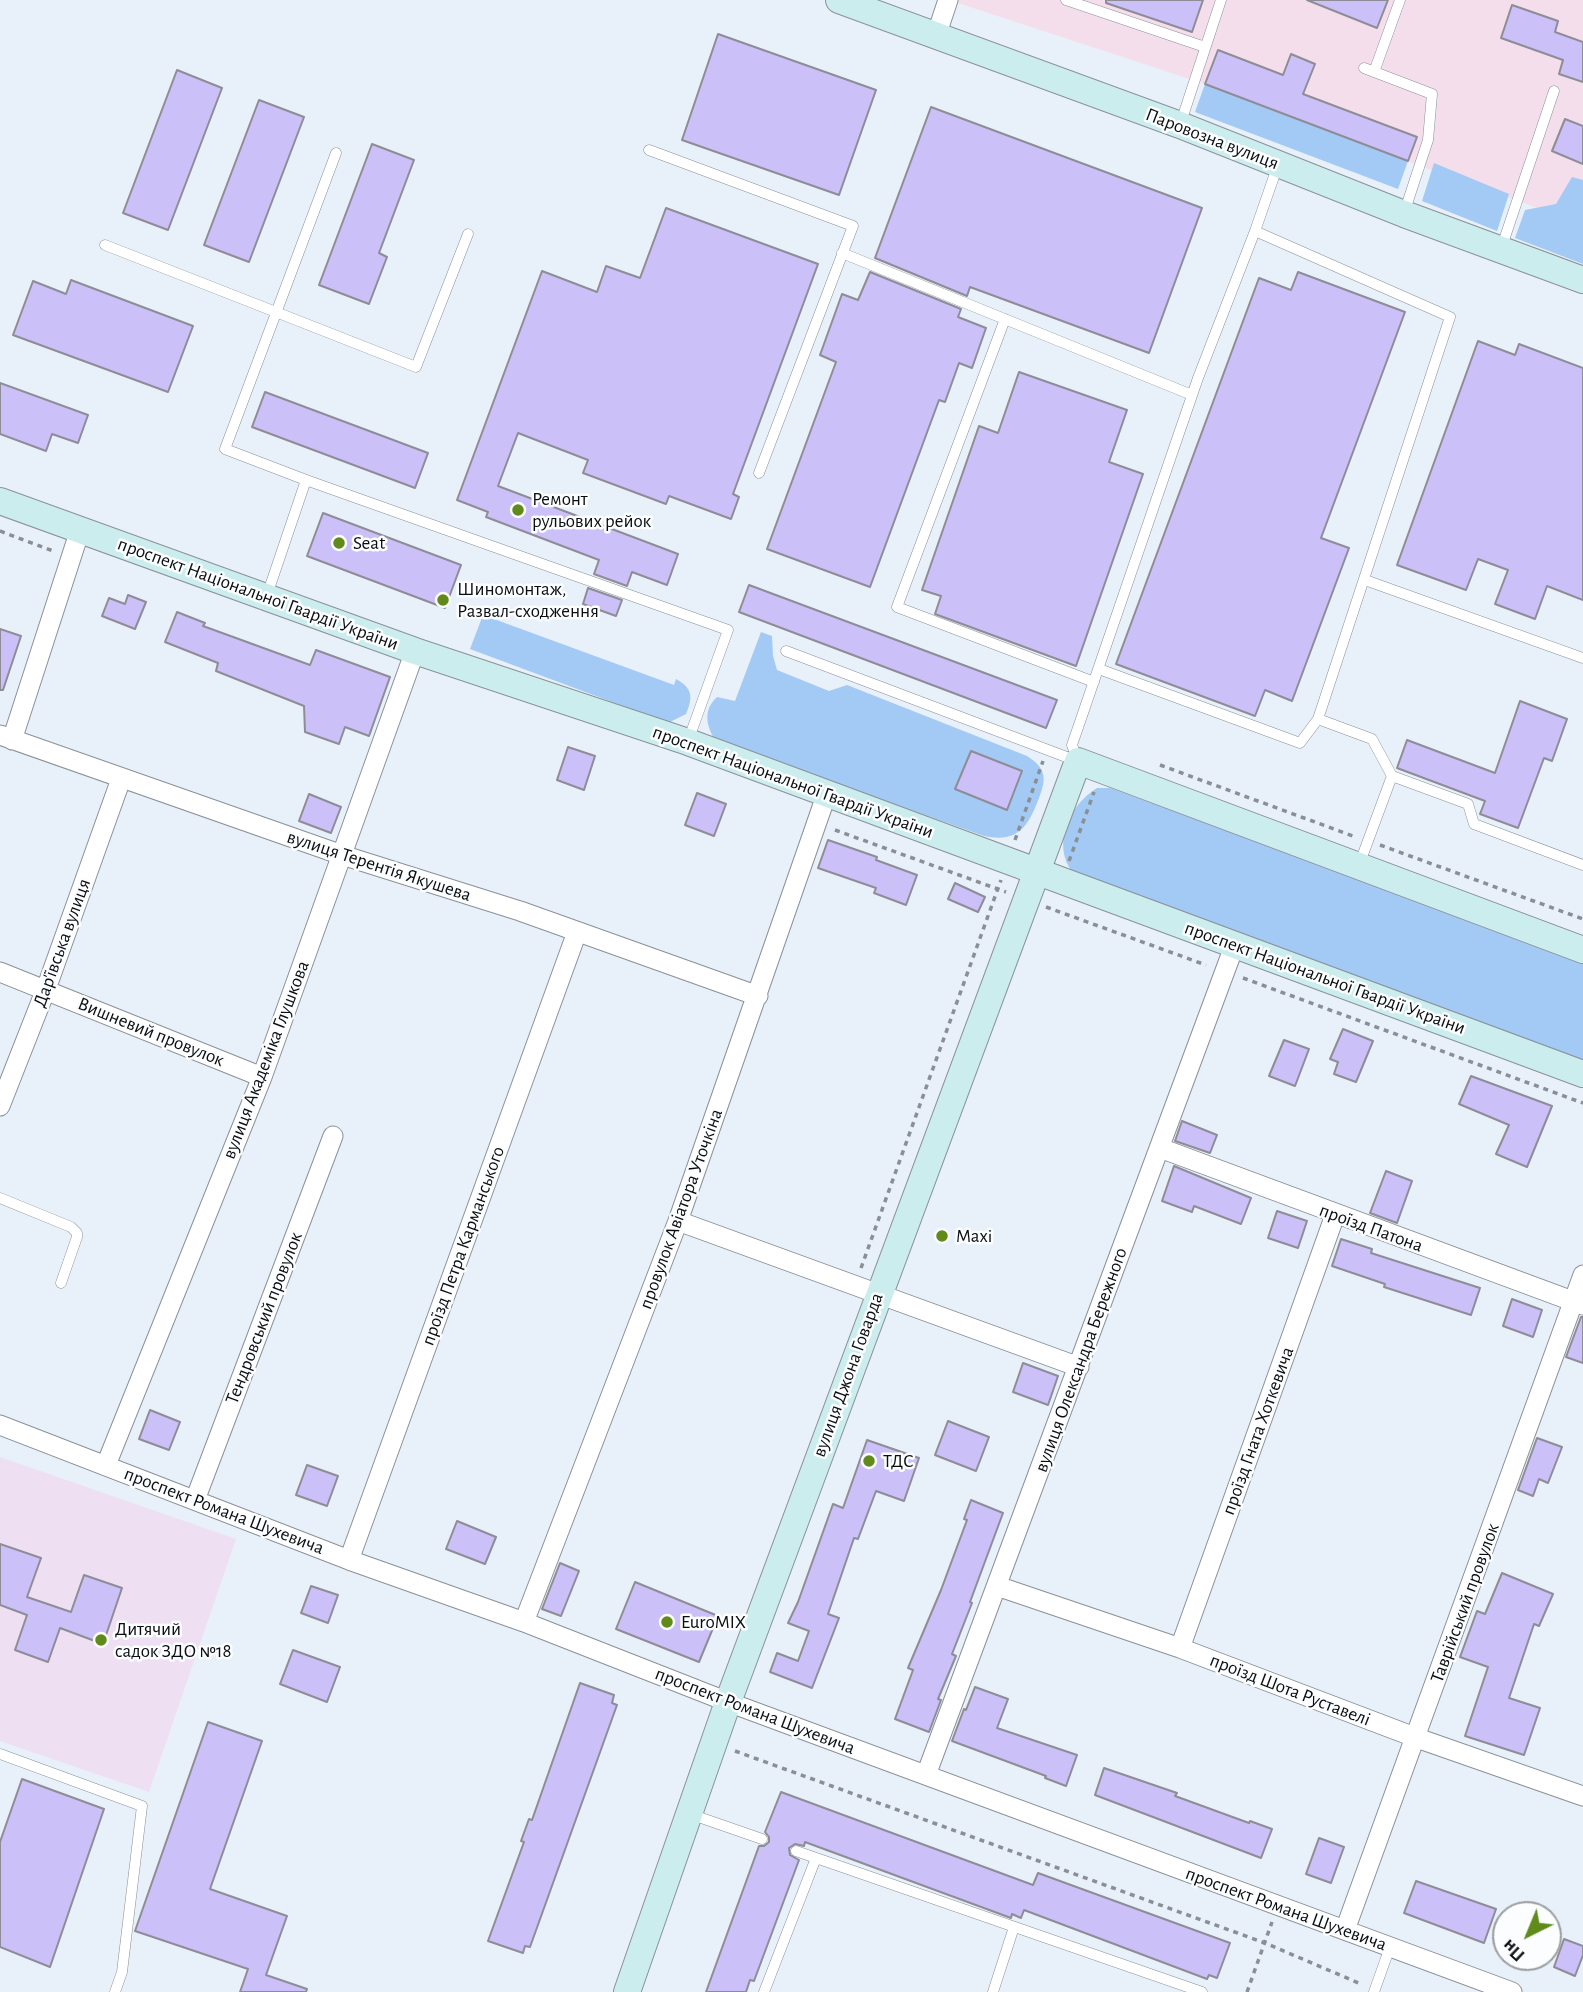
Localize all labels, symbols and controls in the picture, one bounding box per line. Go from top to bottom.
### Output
street label: Паровозна вулиця [1142,103,1282,175]
place label: Ремонт рульових рейок [532,488,651,532]
marker: Ремонт рульових рейок [510,502,526,518]
street label: проспект Національної Гвардії України [114,532,402,656]
place label: Seat [353,532,385,554]
marker: Seat [331,535,347,551]
place label: Шиномонтаж, Развал-сходження [457,578,599,622]
marker: Шиномонтаж, Развал-сходження [435,592,451,608]
street label: проспект Національної Гвардії України [649,720,937,844]
street label: вулиця Терентія Якушева [284,825,474,907]
street label: Дар'ївська вулиця [28,876,96,1010]
street label: проспект Національної Гвардії України [1181,916,1469,1040]
street label: вулиця Академіка Глушкова [218,958,314,1162]
street label: Вишневий провулок [74,992,228,1072]
street label: провулок Авіатора Уточкіна [634,1106,728,1312]
street label: проїзд Петра Карманського [416,1143,510,1349]
street label: проїзд Патона [1316,1199,1426,1257]
place label: Maxi [956,1225,992,1247]
marker: Maxi [934,1228,950,1244]
street label: Тендровський провулок [221,1229,307,1407]
street label: вулиця Олександра Бережного [1030,1244,1132,1476]
street label: вулиця Джона Говарда [808,1290,888,1460]
street label: проїзд Гната Хоткевича [1217,1344,1299,1518]
place label: ТДС [883,1450,914,1472]
marker: ТДС [861,1453,877,1469]
street label: проспект Романа Шухевича [121,1462,327,1560]
street label: Таврійський провулок [1426,1520,1504,1686]
place label: EuroMIX [681,1611,746,1633]
marker: EuroMIX [659,1614,675,1630]
place label: Дитячий садок ЗДО №18 [115,1618,231,1662]
marker: Дитячий садок ЗДО №18 [93,1632,109,1648]
street label: проїзд Шота Руставелі [1206,1649,1374,1731]
street label: проспект Романа Шухевича [652,1662,858,1760]
street label: проспект Романа Шухевича [1182,1862,1390,1956]
north arrow [1492,1901,1562,1971]
text: Пн [1499,1935,1529,1965]

